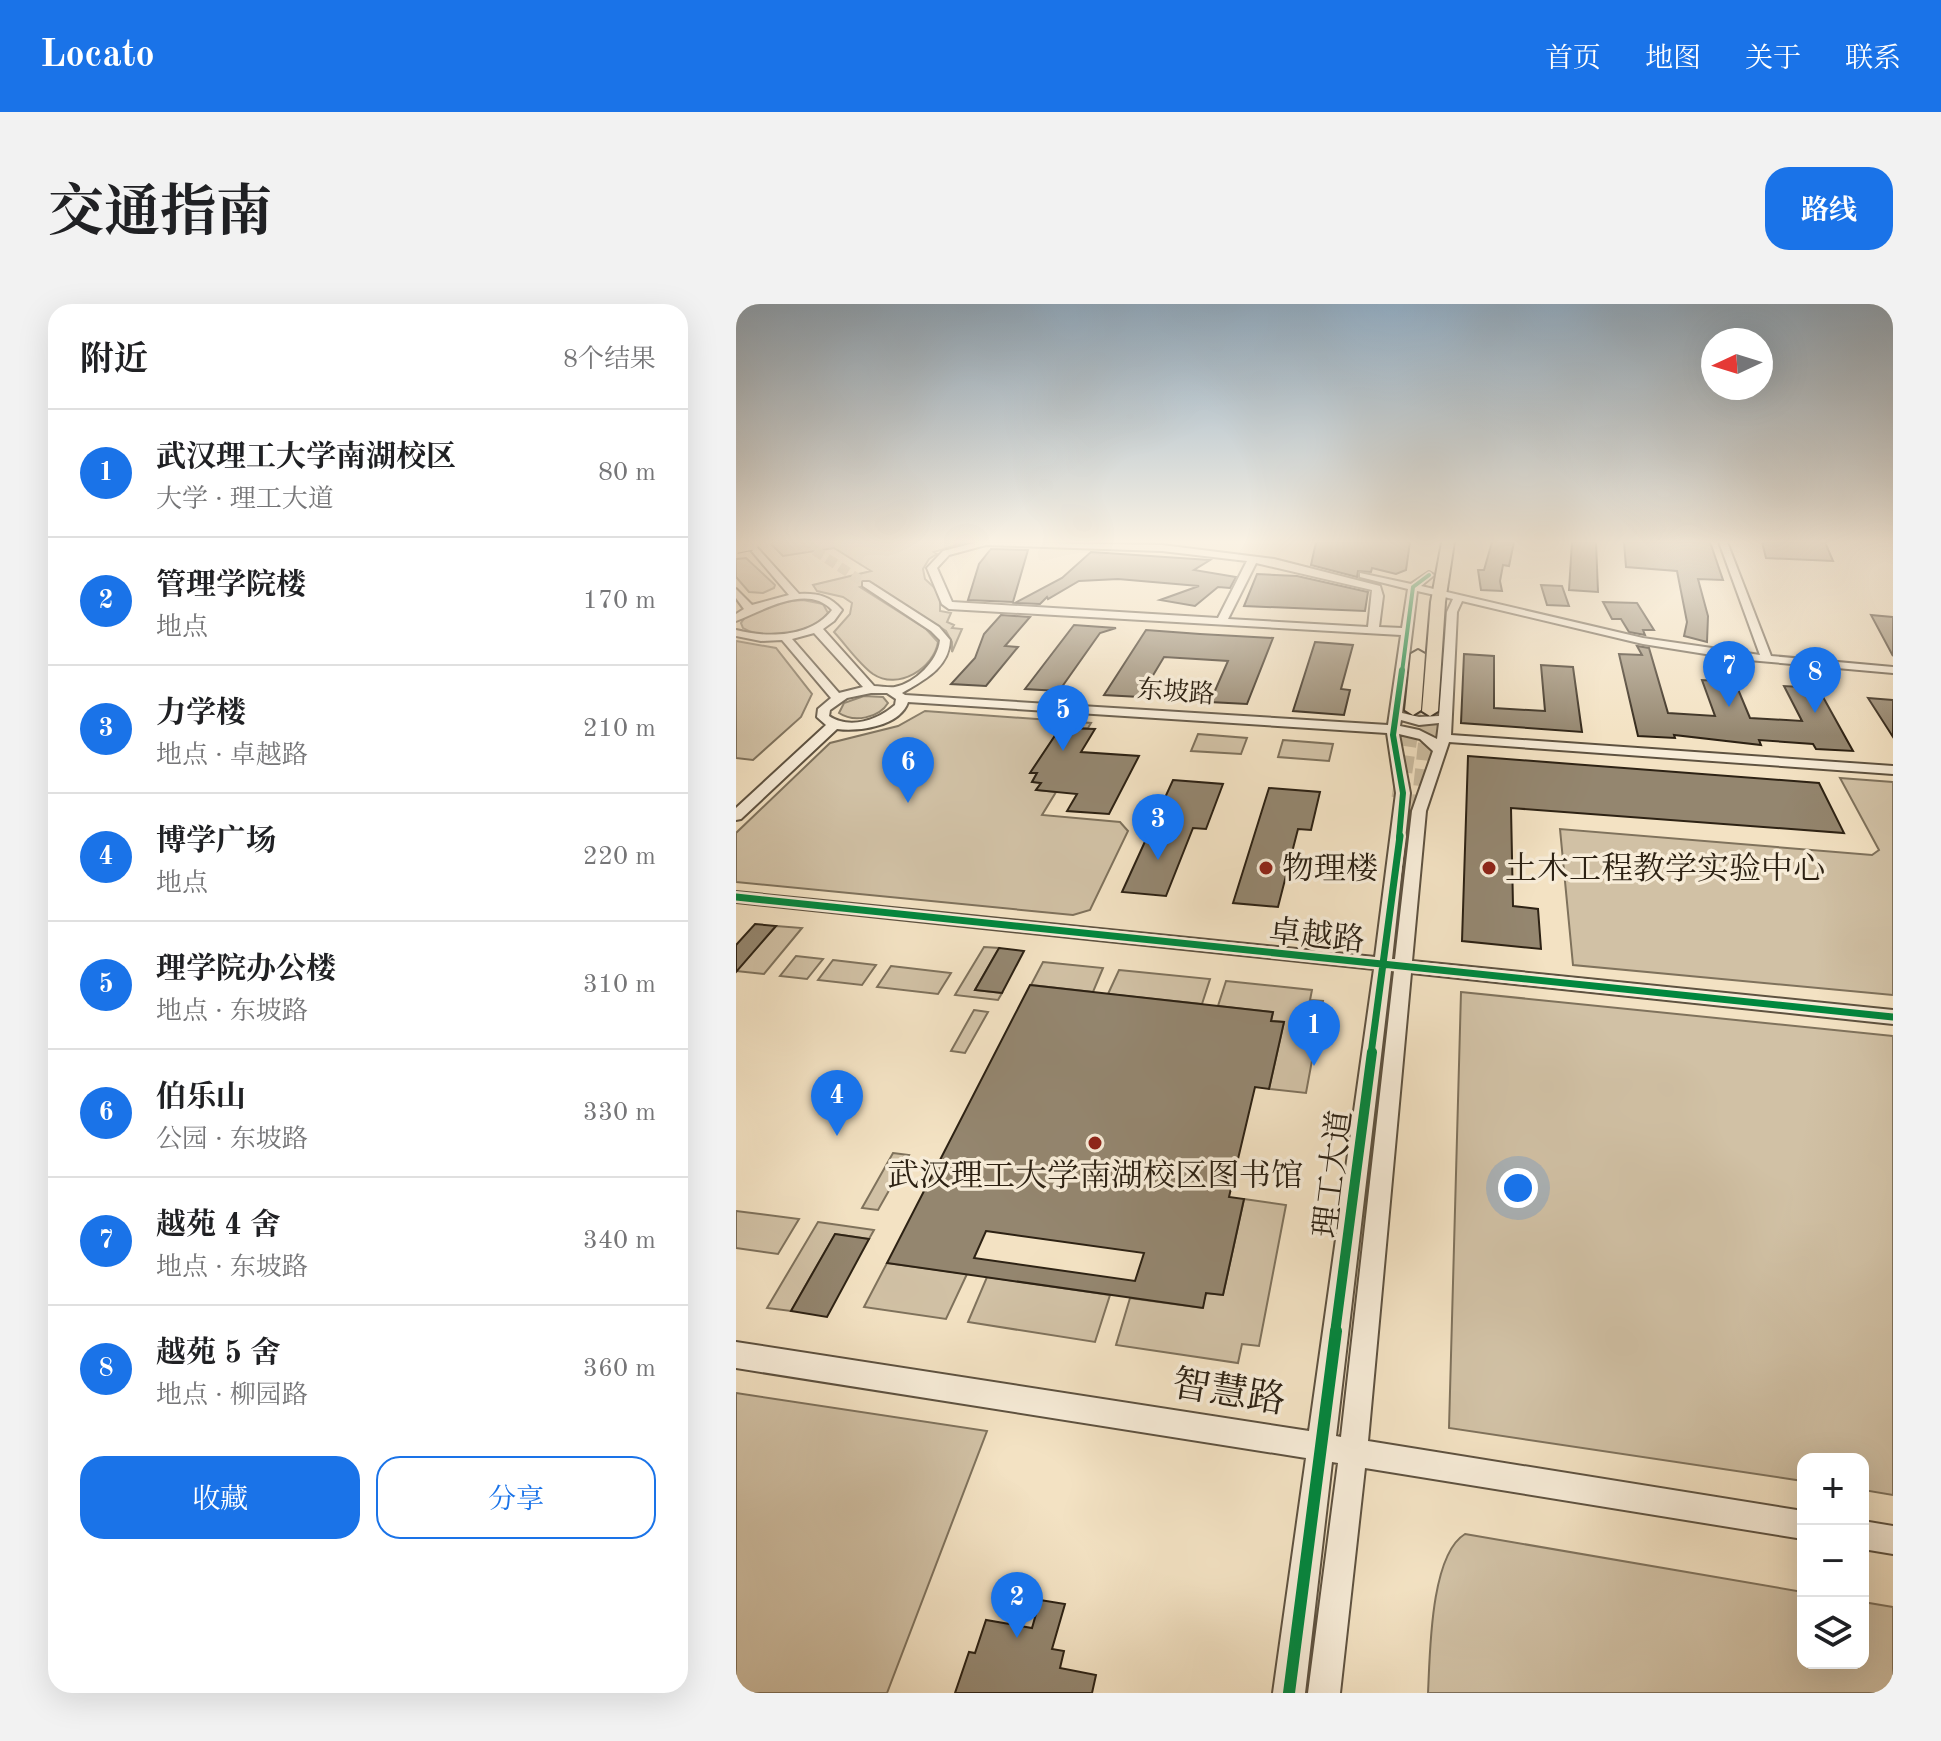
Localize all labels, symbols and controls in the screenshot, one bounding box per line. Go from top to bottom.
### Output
text: Locato [40,37,155,75]
text: 首页 [1545,46,1601,74]
text: 地图 [1645,46,1701,74]
text: 关于 [1745,46,1801,74]
text: 联系 [1845,46,1901,74]
button: 路线 [1765,167,1893,250]
text: 交通指南 [48,187,272,243]
north arrow [1701,328,1773,400]
text: 附近 [80,344,148,378]
text: 8个结果 [563,347,656,373]
text: 武汉理工大学南湖校区 [156,443,456,473]
text: 1 [98,460,114,486]
text: 80 m [598,460,656,486]
text: 大学 · 理工大道 [156,487,334,513]
text: 管理学院楼 [156,571,306,601]
text: 2 [98,588,114,614]
text: 170 m [583,588,656,614]
text: 地点 [156,615,208,641]
pin: 7 [1703,641,1755,707]
pin: 8 [1789,647,1841,713]
street label: 东坡路 [1136,675,1216,709]
pin: 5 [1037,685,1089,751]
text: 力学楼 [156,699,246,729]
text: 3 [98,716,114,742]
text: 210 m [583,716,656,742]
pin: 6 [882,737,934,803]
text: 地点 · 卓越路 [156,743,308,769]
pin: 3 [1132,794,1184,860]
text: 博学广场 [156,827,276,857]
text: 4 [98,844,114,870]
text: 220 m [583,844,656,870]
place label: 物理楼 [1282,852,1378,887]
place label: 土木工程教学实验中心 [1505,852,1825,887]
marker: 物理楼 [1257,859,1275,877]
marker: 土木工程教学实验中心 [1480,859,1498,877]
text: 地点 [156,871,208,897]
street label: 卓越路 [1267,914,1366,959]
text: 理学院办公楼 [156,955,336,985]
text: 5 [98,972,114,998]
text: 310 m [583,972,656,998]
text: 地点 · 东坡路 [156,999,308,1025]
pin: 1 [1288,1000,1340,1066]
pin: 4 [811,1070,863,1136]
text: 伯乐山 [156,1083,246,1113]
text: 6 [98,1100,114,1126]
text: 330 m [583,1100,656,1126]
street label: 理工大道 [1308,1109,1359,1240]
text: 公园 · 东坡路 [156,1127,308,1153]
marker: 武汉理工大学南湖校区图书馆 [1086,1134,1104,1152]
place label: 武汉理工大学南湖校区图书馆 [887,1159,1303,1194]
your location [1498,1168,1538,1208]
text: 越苑 4 舍 [156,1211,280,1241]
text: 7 [98,1228,114,1254]
text: 340 m [583,1228,656,1254]
text: 地点 · 东坡路 [156,1255,308,1281]
text: 越苑 5 舍 [156,1339,280,1369]
text: 8 [98,1356,114,1382]
text: 360 m [583,1356,656,1382]
street label: 智慧路 [1169,1363,1288,1422]
text: 地点 · 柳园路 [156,1383,308,1409]
map controls [1797,1453,1869,1669]
button: + [1797,1453,1869,1525]
button: 收藏 [80,1456,360,1539]
button: 分享 [376,1456,656,1539]
button: − [1797,1525,1869,1597]
pin: 2 [991,1572,1043,1638]
button: layers [1797,1597,1869,1669]

